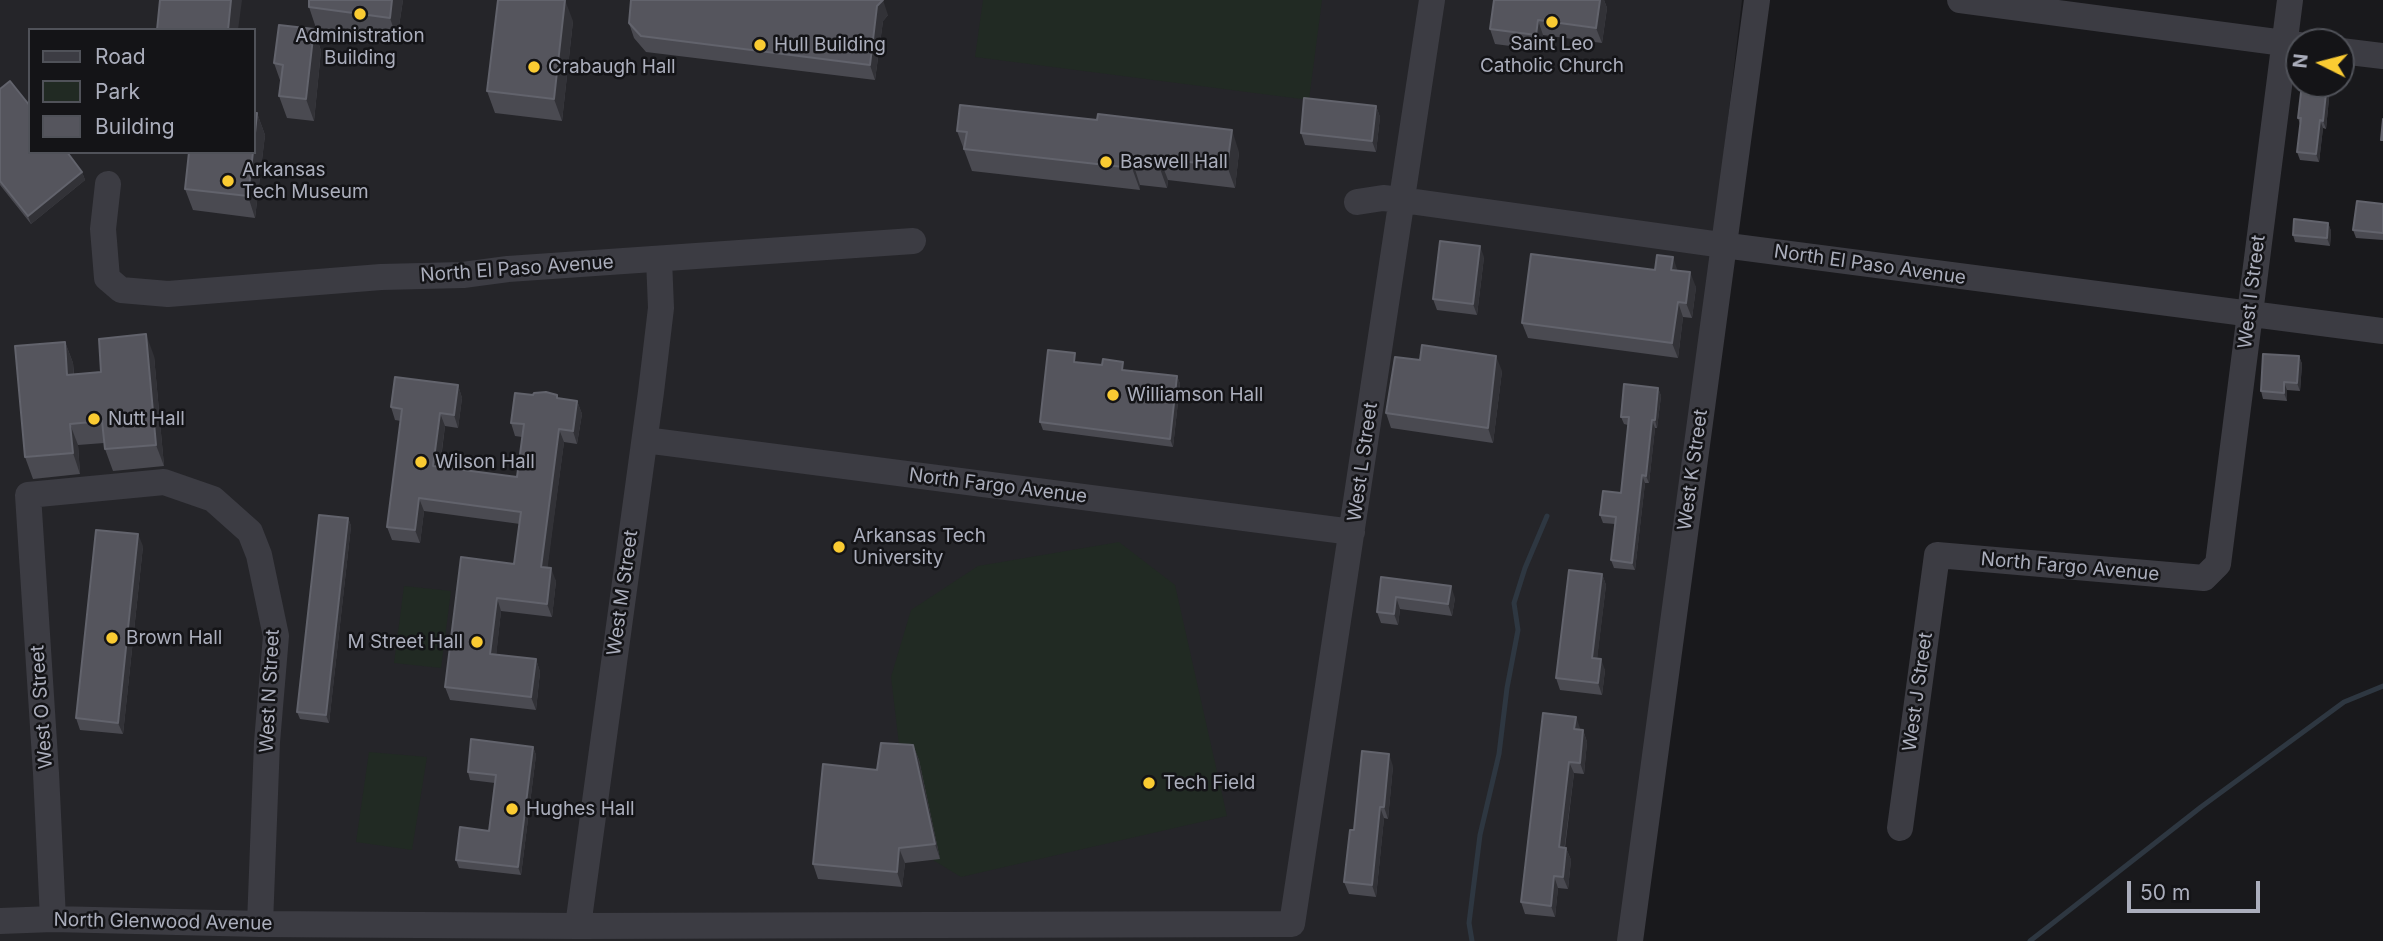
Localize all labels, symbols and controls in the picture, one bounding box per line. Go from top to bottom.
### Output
marker: Administration Building [352,6,368,22]
marker: Saint Leo Catholic Church [1544,14,1560,30]
place label: Administration Building [295,25,425,69]
legend [28,28,256,154]
north arrow [2285,28,2355,98]
place label: Saint Leo Catholic Church [1480,33,1624,77]
place label: Hull Building [774,34,886,56]
marker: Hull Building [752,37,768,53]
text: Road [95,44,146,69]
text: N [2288,53,2313,69]
place label: Crabaugh Hall [548,56,676,78]
marker: Crabaugh Hall [526,59,542,75]
text: Park [95,79,140,104]
text: Building [95,114,175,139]
place label: Baswell Hall [1120,151,1228,173]
marker: Baswell Hall [1098,154,1114,170]
place label: Arkansas Tech Museum [242,159,369,203]
marker: Arkansas Tech Museum [220,173,236,189]
street label: West I Street [2234,234,2270,350]
street label: North El Paso Avenue [1773,240,1967,290]
street label: North El Paso Avenue [420,251,614,287]
place label: Williamson Hall [1127,384,1263,406]
marker: Williamson Hall [1105,387,1121,403]
street label: West L Street [1343,401,1383,523]
place label: Nutt Hall [108,408,185,430]
street label: West K Street [1673,408,1713,532]
marker: Nutt Hall [86,411,102,427]
place label: Wilson Hall [435,451,535,473]
marker: Wilson Hall [413,454,429,470]
street label: North Fargo Avenue [908,464,1088,508]
place label: Arkansas Tech University [853,525,986,569]
street label: West M Street [603,529,643,657]
marker: Arkansas Tech University [831,539,847,555]
street label: North Fargo Avenue [1980,548,2160,586]
place label: Brown Hall [126,627,222,649]
street label: West N Street [255,629,285,753]
marker: Brown Hall [104,630,120,646]
place label: M Street Hall [348,631,463,653]
street label: West J Street [1898,631,1938,753]
marker: M Street Hall [469,634,485,650]
street label: West O Street [26,644,58,770]
place label: Tech Field [1163,772,1255,794]
marker: Tech Field [1141,775,1157,791]
place label: Hughes Hall [526,798,635,820]
marker: Hughes Hall [504,801,520,817]
scale bar [2131,867,2264,911]
text: 50 m [2140,880,2190,905]
street label: North Glenwood Avenue [53,909,273,935]

